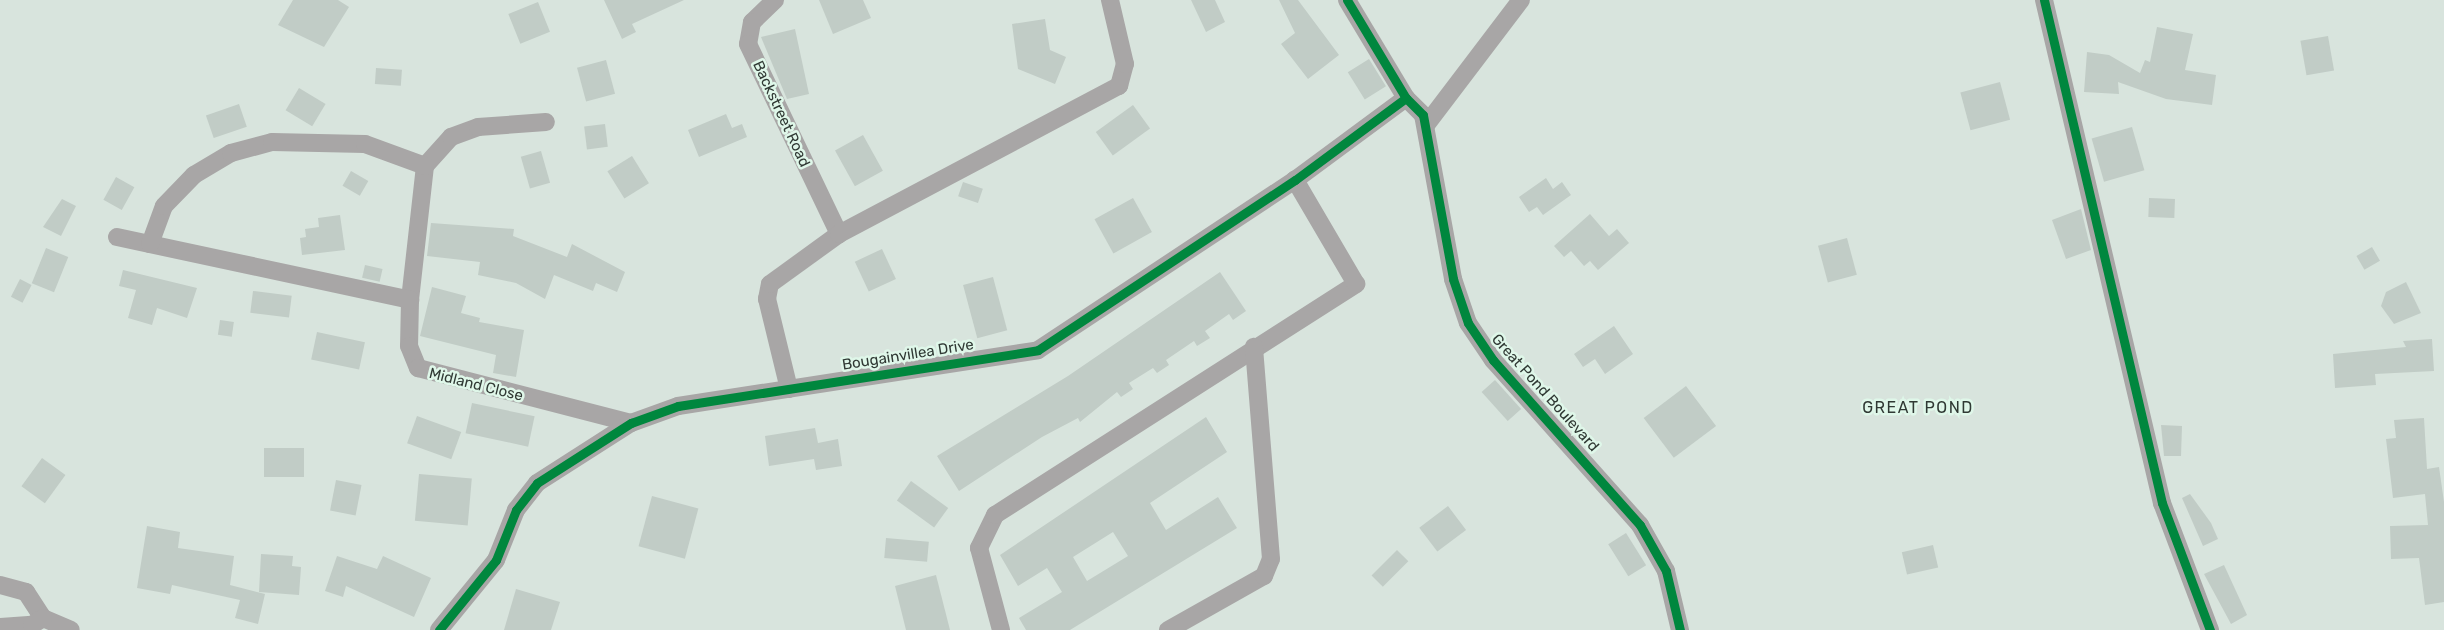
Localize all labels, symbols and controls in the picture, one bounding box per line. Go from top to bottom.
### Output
street label: Backstreet Road [749,58,813,170]
street label: Great Pond Boulevard [1487,331,1603,455]
street label: Bougainvillea Drive [841,336,975,374]
street label: Midland Close [427,365,525,405]
district label: GREAT POND [1862,398,1974,418]

